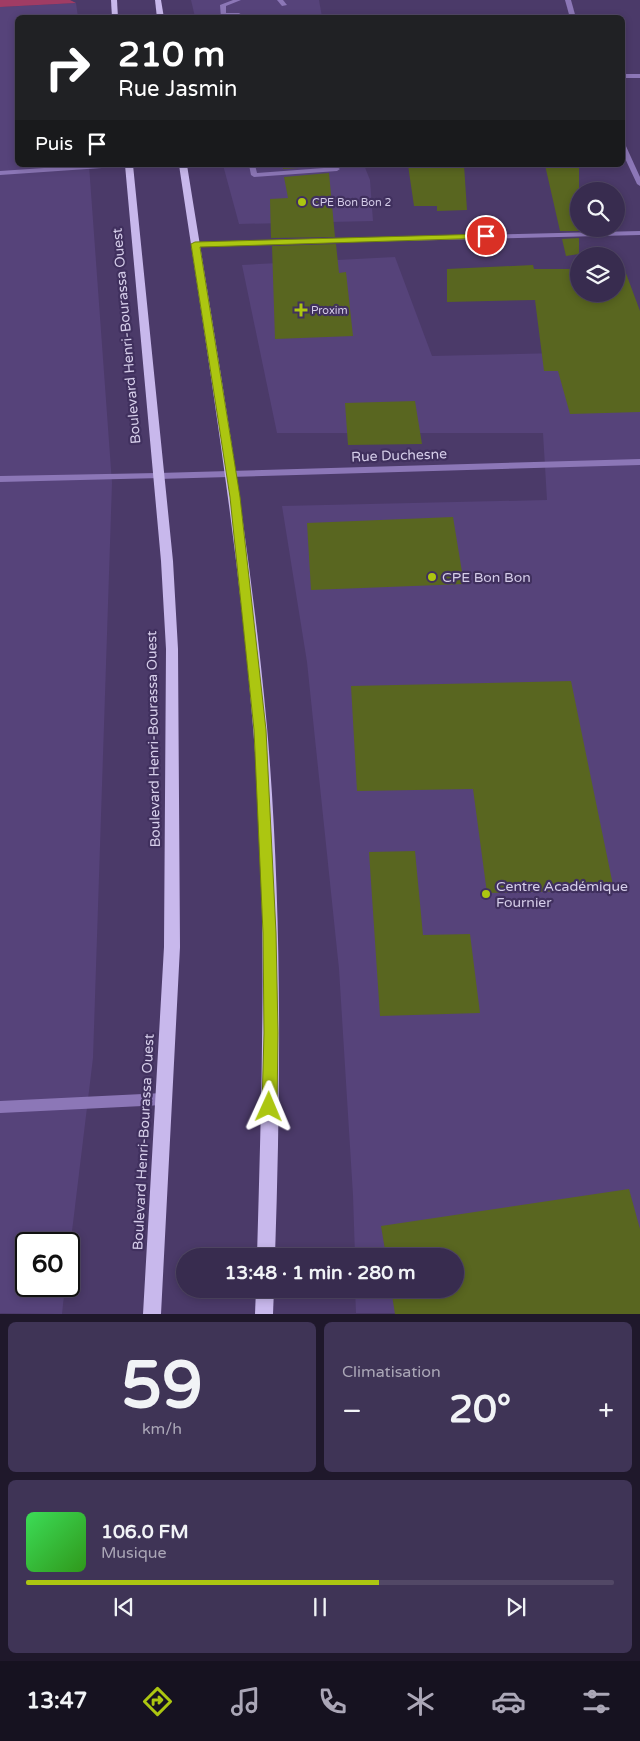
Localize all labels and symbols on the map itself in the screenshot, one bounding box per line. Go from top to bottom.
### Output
marker: CPE Bon Bon 2 [296,196,308,208]
place label: CPE Bon Bon 2 [312,196,392,209]
pin [465,215,507,257]
street label: Boulevard Henri-Bourassa Ouest [109,227,144,445]
marker: Proxim [295,304,307,316]
place label: Proxim [311,304,348,317]
street label: Rue Duchesne [351,445,447,466]
place label: CPE Bon Bon [442,569,531,586]
marker: CPE Bon Bon [426,571,438,583]
street label: Boulevard Henri-Bourassa Ouest [143,630,164,848]
place label: Centre Académique Fournier [496,878,628,911]
marker: Centre Académique Fournier [480,888,492,900]
street label: Boulevard Henri-Bourassa Ouest [129,1033,158,1251]
position arrow [242,1080,294,1132]
speed limit sign: 60 [15,1232,80,1297]

